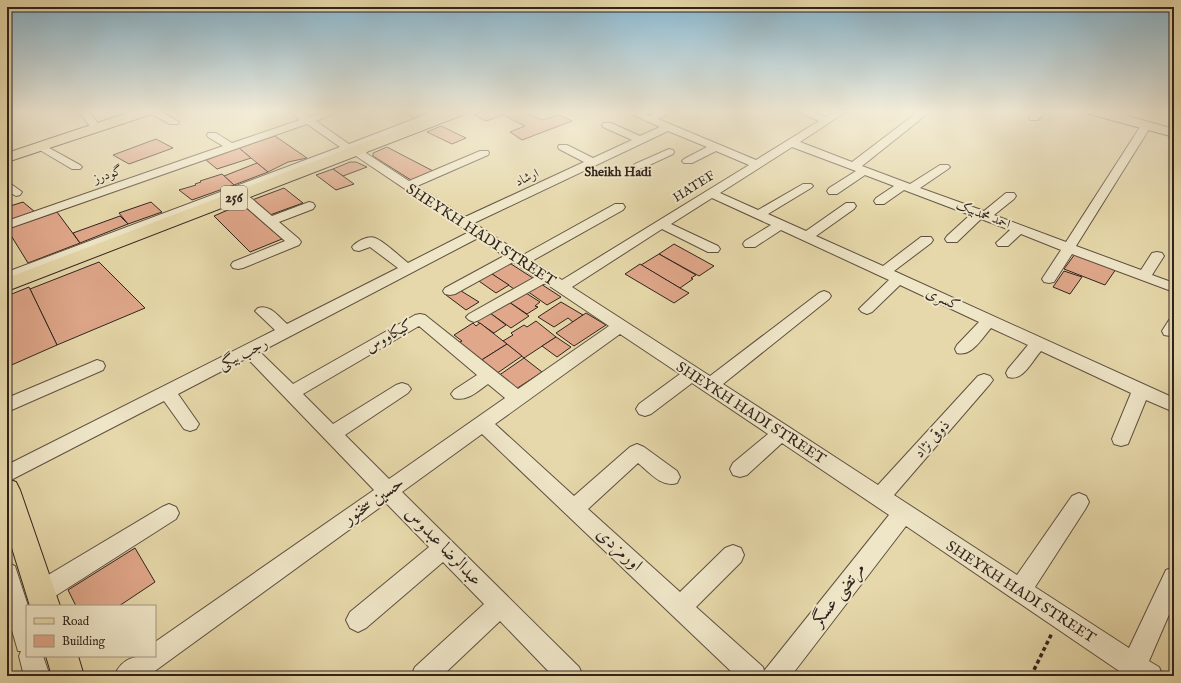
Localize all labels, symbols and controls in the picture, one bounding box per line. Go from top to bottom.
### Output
street label: گودرز [89,162,125,188]
district label: Sheikh Hadi [585,164,652,181]
street label: ارشاد [512,165,542,191]
street label: HATEF [670,168,718,206]
street label: SHEYKH HADI STREET [403,180,559,291]
road number: 256 [221,186,247,210]
street label: احمد محمدبیک [953,197,1013,233]
street label: کسری [923,283,963,315]
street label: کیکاووس [362,315,416,357]
street label: رجب بیگی [215,334,271,375]
street label: SHEYKH HADI STREET [673,358,829,469]
street label: ذوقی نژاد [910,416,954,462]
street label: حسین سخنور [337,472,409,532]
street label: عبدالرضا عبدوس [399,502,487,592]
street label: اورمزدی [591,523,647,577]
street label: SHEYKH HADI STREET [943,537,1099,648]
street label: مرتضی عسگر [805,558,871,633]
legend [26,605,156,657]
text: Road [62,614,90,629]
text: Building [62,634,106,649]

